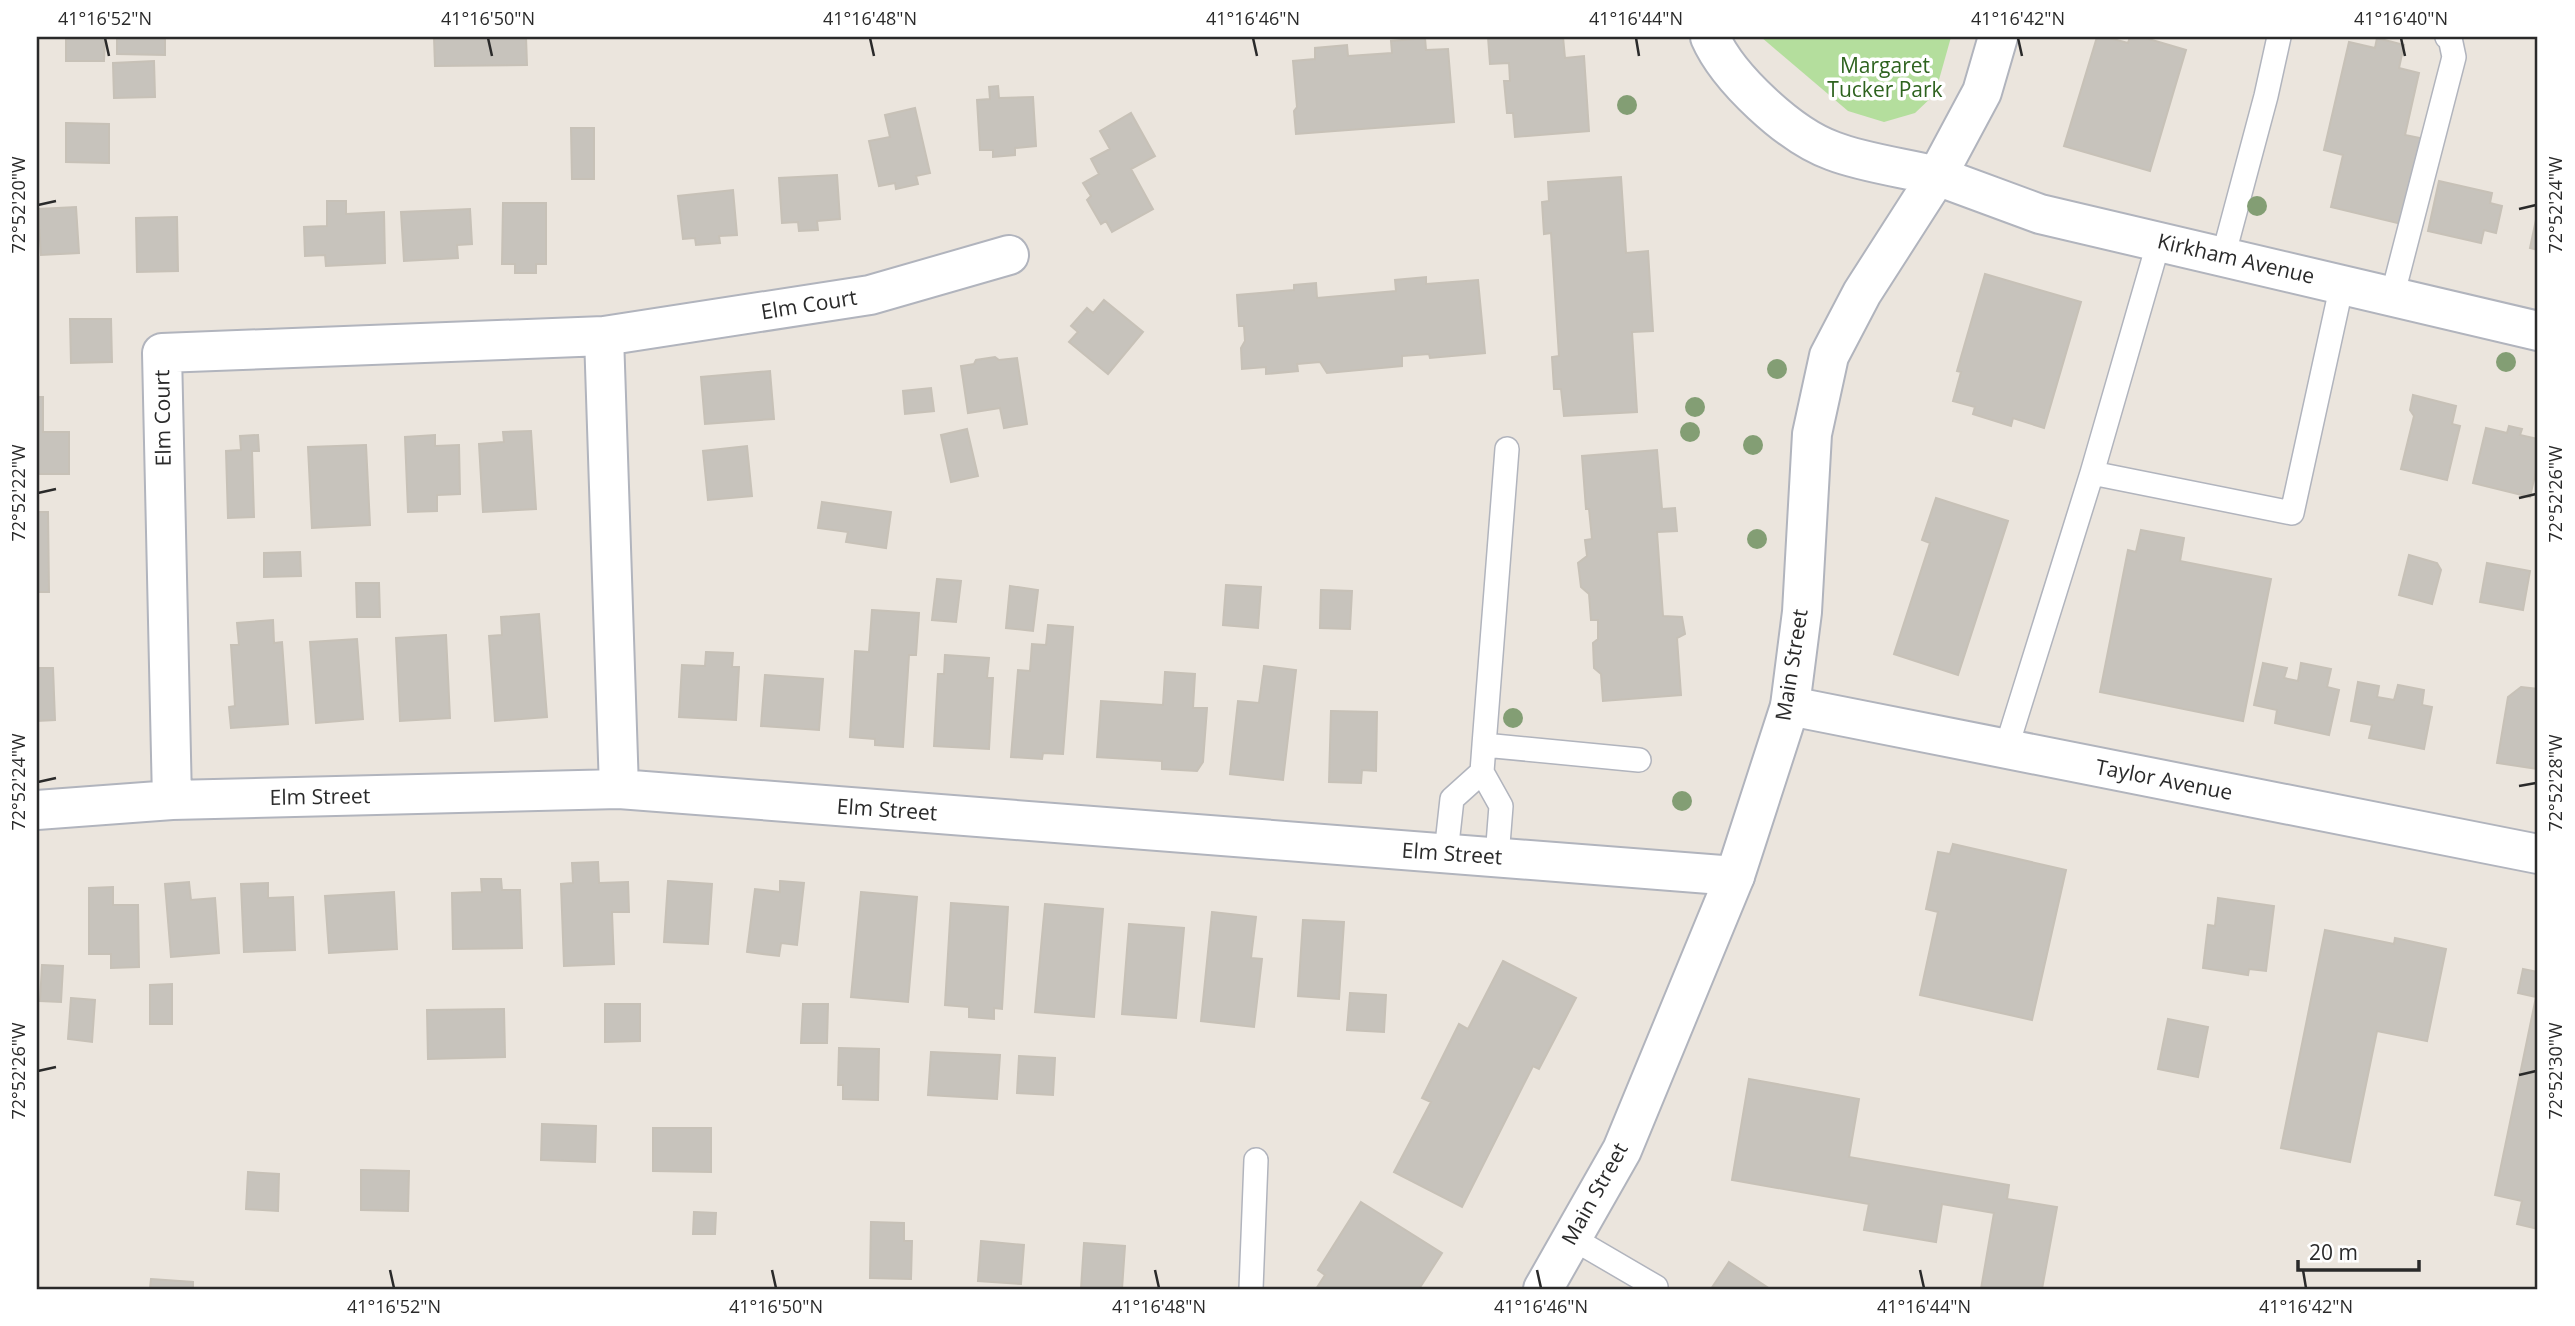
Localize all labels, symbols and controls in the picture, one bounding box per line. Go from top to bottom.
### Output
text: 41°16'52"N [58,6,152,30]
text: 41°16'50"N [441,6,535,30]
text: 41°16'48"N [823,6,917,30]
text: 41°16'46"N [1206,6,1300,30]
text: 41°16'44"N [1589,6,1683,30]
text: 41°16'42"N [1971,6,2065,30]
text: 41°16'40"N [2354,6,2448,30]
park label: Margaret Tucker Park [1827,51,1943,103]
text: 72°52'20"W [6,156,30,254]
text: 72°52'24"W [2543,156,2567,254]
street label: Kirkham Avenue [2155,226,2317,290]
street label: Elm Court [759,283,859,325]
street label: Elm Court [147,369,177,467]
text: 72°52'22"W [6,444,30,542]
text: 72°52'26"W [2543,445,2567,543]
street label: Main Street [1768,607,1814,723]
text: 72°52'24"W [6,733,30,831]
text: 72°52'28"W [2543,734,2567,832]
street label: Taylor Avenue [2093,752,2235,806]
street label: Elm Street [269,781,370,811]
street label: Elm Street [836,792,938,826]
street label: Elm Street [1401,836,1503,870]
text: 72°52'26"W [6,1022,30,1120]
text: 72°52'30"W [2543,1022,2567,1120]
street label: Main Street [1555,1137,1634,1250]
scale bar [2298,1228,2419,1272]
text: 20 m [2309,1238,2358,1266]
text: 41°16'52"N [347,1294,441,1318]
text: 41°16'50"N [729,1294,823,1318]
text: 41°16'48"N [1112,1294,1206,1318]
text: 41°16'46"N [1494,1294,1588,1318]
text: 41°16'44"N [1877,1294,1971,1318]
text: 41°16'42"N [2259,1294,2353,1318]

